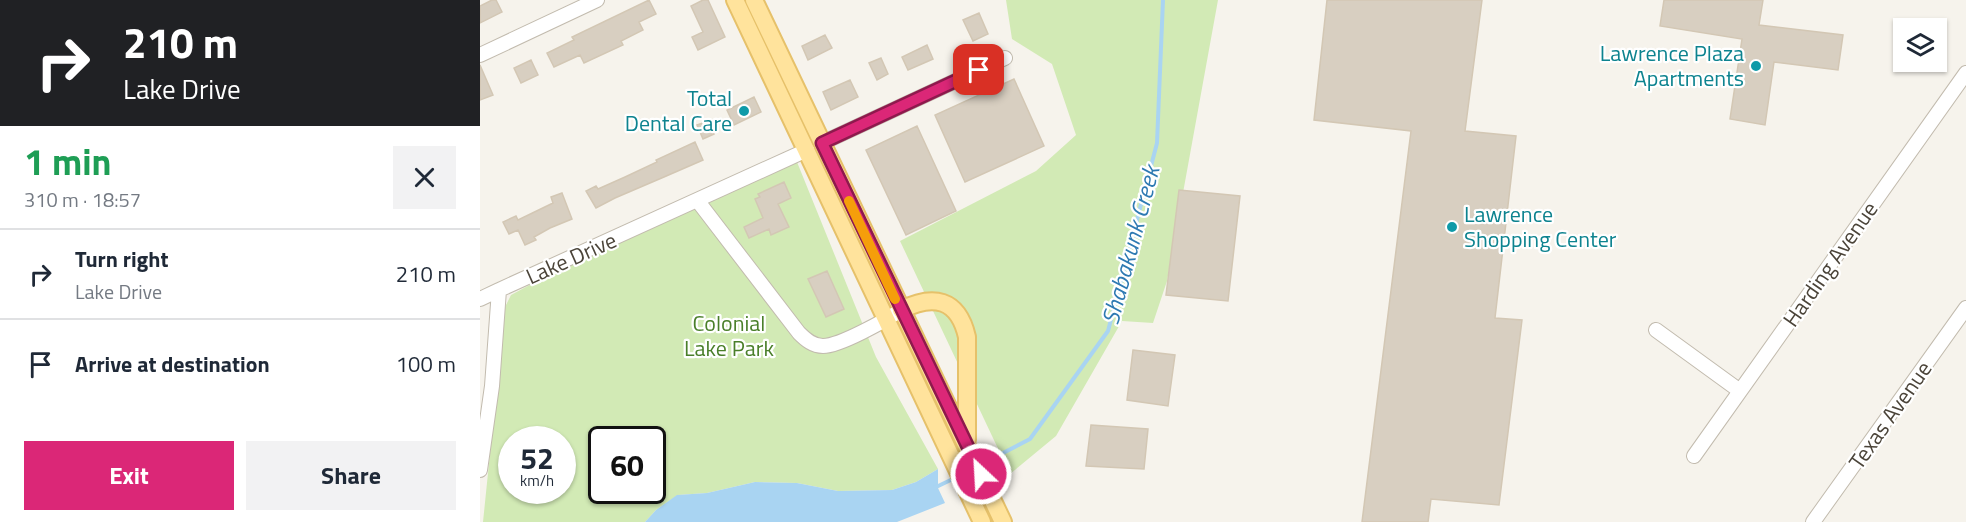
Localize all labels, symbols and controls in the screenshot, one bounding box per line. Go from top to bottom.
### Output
text: 210 m [123,10,238,74]
map controls [1893,18,1947,72]
button: layers [1893,18,1947,72]
icon: right [24,24,102,102]
place label: Lawrence Plaza Apartments [1600,36,1744,95]
pin [953,44,1004,95]
icon: arrive [962,53,995,86]
marker: Lawrence Plaza Apartments [1749,59,1763,73]
text: Lake Drive [123,68,241,109]
place label: Total Dental Care [625,81,732,140]
marker: Total Dental Care [737,104,751,118]
text: 1 min [24,134,111,189]
button: close [393,146,456,209]
water label: Shabakunk Creek [1092,159,1169,328]
text: 310 m · 18:57 [24,184,141,215]
street label: Harding Avenue [1774,194,1886,334]
place label: Lawrence Shopping Center [1464,197,1617,256]
marker: Lawrence Shopping Center [1445,220,1459,234]
street label: Lake Drive [520,223,622,293]
text: Turn right [75,242,169,276]
text: 210 m [396,257,456,291]
icon: right [24,258,57,291]
text: Lake Drive [75,276,162,307]
park label: Colonial Lake Park [684,306,774,365]
text: Arrive at destination [75,347,270,381]
text: 100 m [396,347,456,381]
icon: arrive [24,348,57,381]
street label: Texas Avenue [1840,354,1940,476]
speed limit sign: 60 [588,426,666,504]
text: 52 [520,435,554,481]
button: Exit [24,441,234,510]
button: Share [246,441,456,510]
position arrow [949,442,1013,506]
text: km/h [520,469,554,492]

